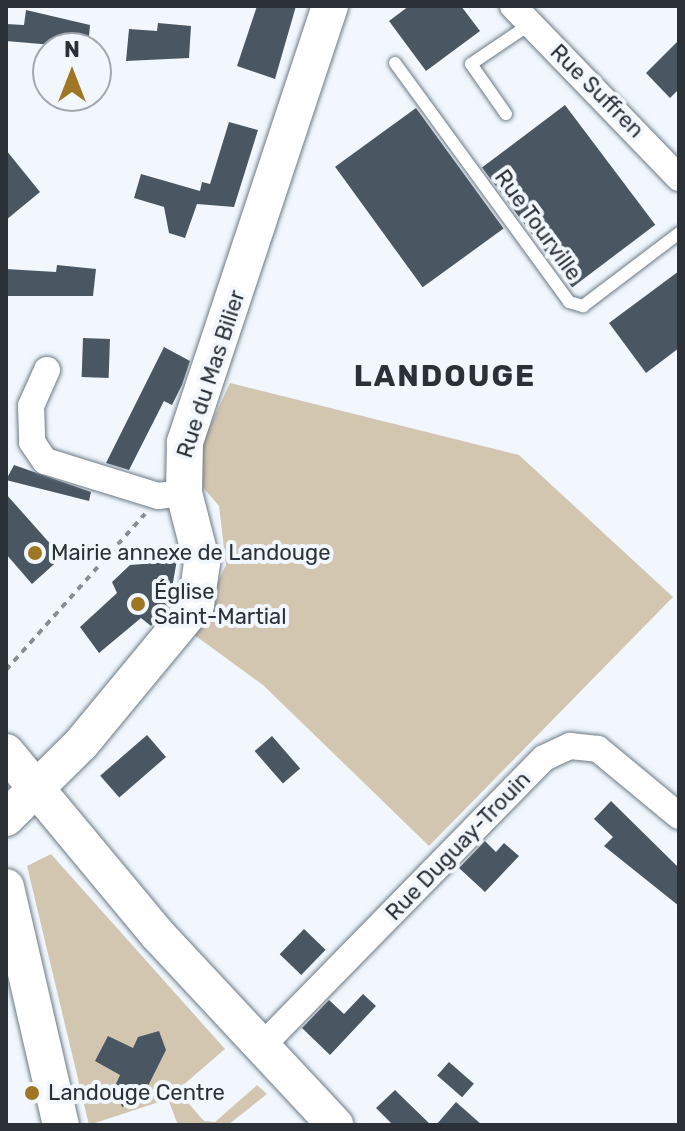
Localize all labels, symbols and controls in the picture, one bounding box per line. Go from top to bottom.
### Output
north arrow [32,32,112,112]
text: N [64,36,80,63]
street label: Rue Suffren [545,39,649,143]
street label: Rue Tourville [489,164,587,286]
street label: Rue du Mas Bilier [171,287,251,461]
district label: LANDOUGE [354,358,536,394]
place label: Mairie annexe de Landouge [51,540,331,566]
marker: Mairie annexe de Landouge [26,544,44,562]
place label: Église Saint-Martial [154,578,287,630]
marker: Église Saint-Martial [129,595,147,613]
street label: Rue Duguay-Trouin [380,766,536,926]
place label: Landouge Centre [48,1080,225,1106]
marker: Landouge Centre [23,1084,41,1102]

